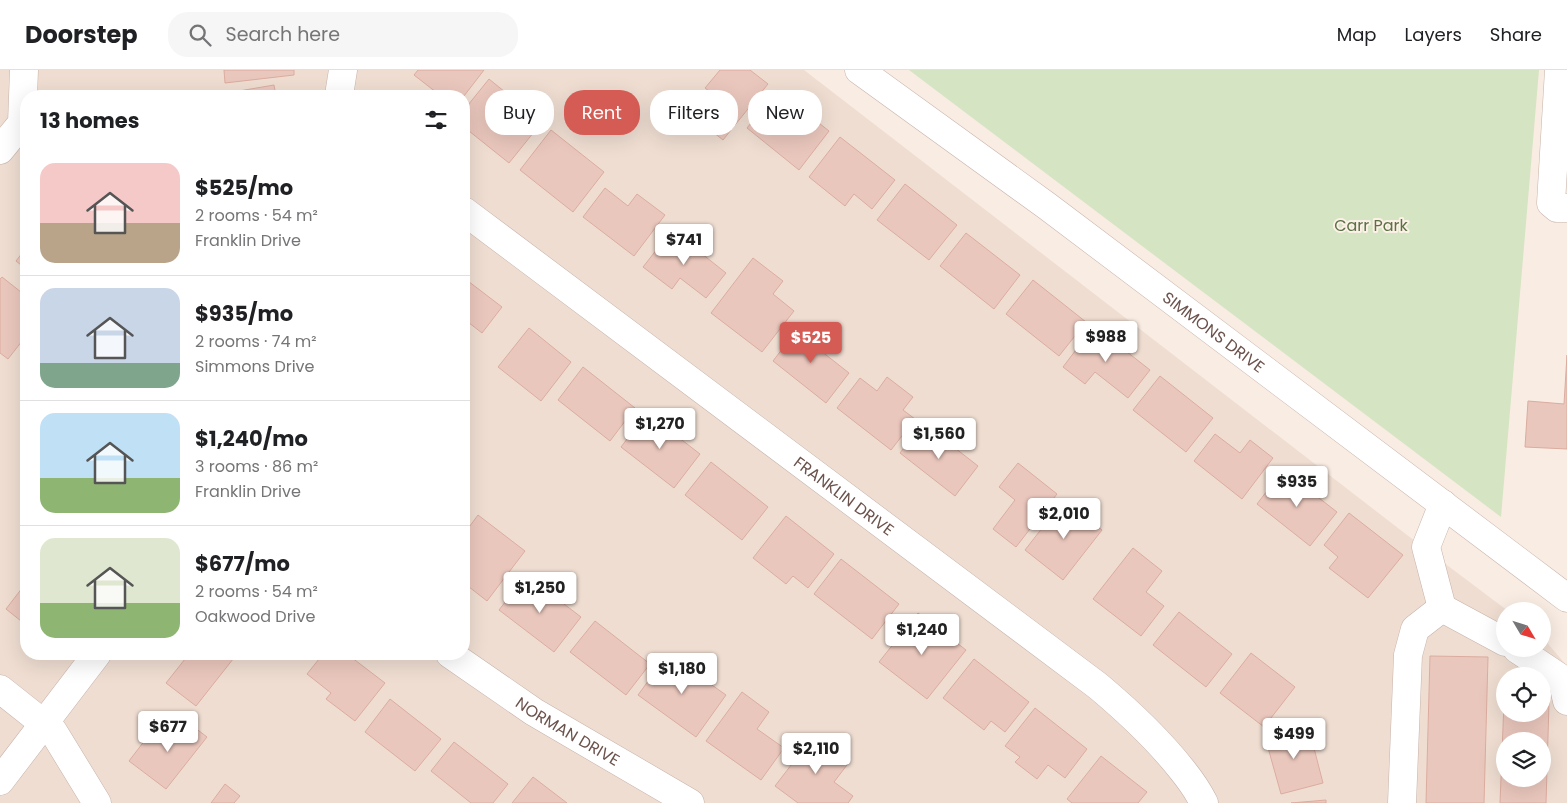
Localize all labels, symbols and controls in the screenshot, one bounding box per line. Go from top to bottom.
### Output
search box [168,12,518,57]
text: Doorstep [25,18,138,51]
icon: search [186,21,214,49]
text: Search here [226,21,340,48]
text: Map [1337,22,1377,47]
text: Layers [1405,22,1462,47]
text: Share [1490,22,1542,47]
chip: Buy [485,90,554,135]
chip: Rent [564,90,640,135]
chip: Filters [650,90,738,135]
chip: New [748,90,822,135]
text: 13 homes [40,106,139,135]
icon: filters [422,106,450,134]
text: $525/mo [195,173,293,202]
icon: home [80,183,140,243]
text: 2 rooms · 54 m² [195,204,318,227]
park label: Carr Park [1334,214,1409,237]
pin: $741 [654,224,714,266]
text: $741 [666,228,702,251]
text: Franklin Drive [195,229,301,252]
street label: SIMMONS DRIVE [1158,286,1269,378]
text: $935/mo [195,299,293,328]
icon: home [80,308,140,368]
pin: $988 [1076,320,1136,363]
pin: $525 [781,322,841,364]
text: $988 [1085,325,1127,348]
text: $525 [791,326,831,349]
text: 2 rooms · 74 m² [195,330,317,353]
text: Simmons Drive [195,355,315,378]
pin: $1,270 [619,408,701,450]
text: $1,270 [635,412,685,435]
pin: $1,560 [898,418,980,460]
text: $1,560 [913,422,965,445]
text: $1,240/mo [195,424,308,453]
icon: home [80,433,140,493]
street label: FRANKLIN DRIVE [789,451,899,541]
text: 3 rooms · 86 m² [195,455,318,478]
pin: $935 [1267,466,1327,508]
text: $935 [1277,470,1317,493]
text: Franklin Drive [195,480,301,503]
pin: $2,010 [1023,498,1105,540]
text: $2,010 [1038,502,1090,525]
text: $677/mo [195,549,290,578]
icon: home [80,558,140,618]
pin: $1,250 [499,572,581,614]
text: $1,250 [514,576,566,599]
text: 2 rooms · 54 m² [195,580,318,603]
north arrow [1496,602,1551,658]
map controls [1496,602,1551,787]
text: Oakwood Drive [195,605,315,628]
pin: $1,240 [881,614,963,656]
text: $1,240 [896,618,948,641]
pin: $1,180 [641,652,723,695]
text: $1,180 [658,657,706,680]
button: locate [1496,667,1551,722]
street label: NORMAN DRIVE [511,692,624,772]
pin: $677 [138,710,198,753]
text: $677 [149,715,187,738]
pin: $499 [1264,718,1324,760]
text: $499 [1273,722,1315,745]
pin: $2,110 [775,732,857,775]
button: layers [1496,732,1551,787]
text: $2,110 [793,737,839,760]

